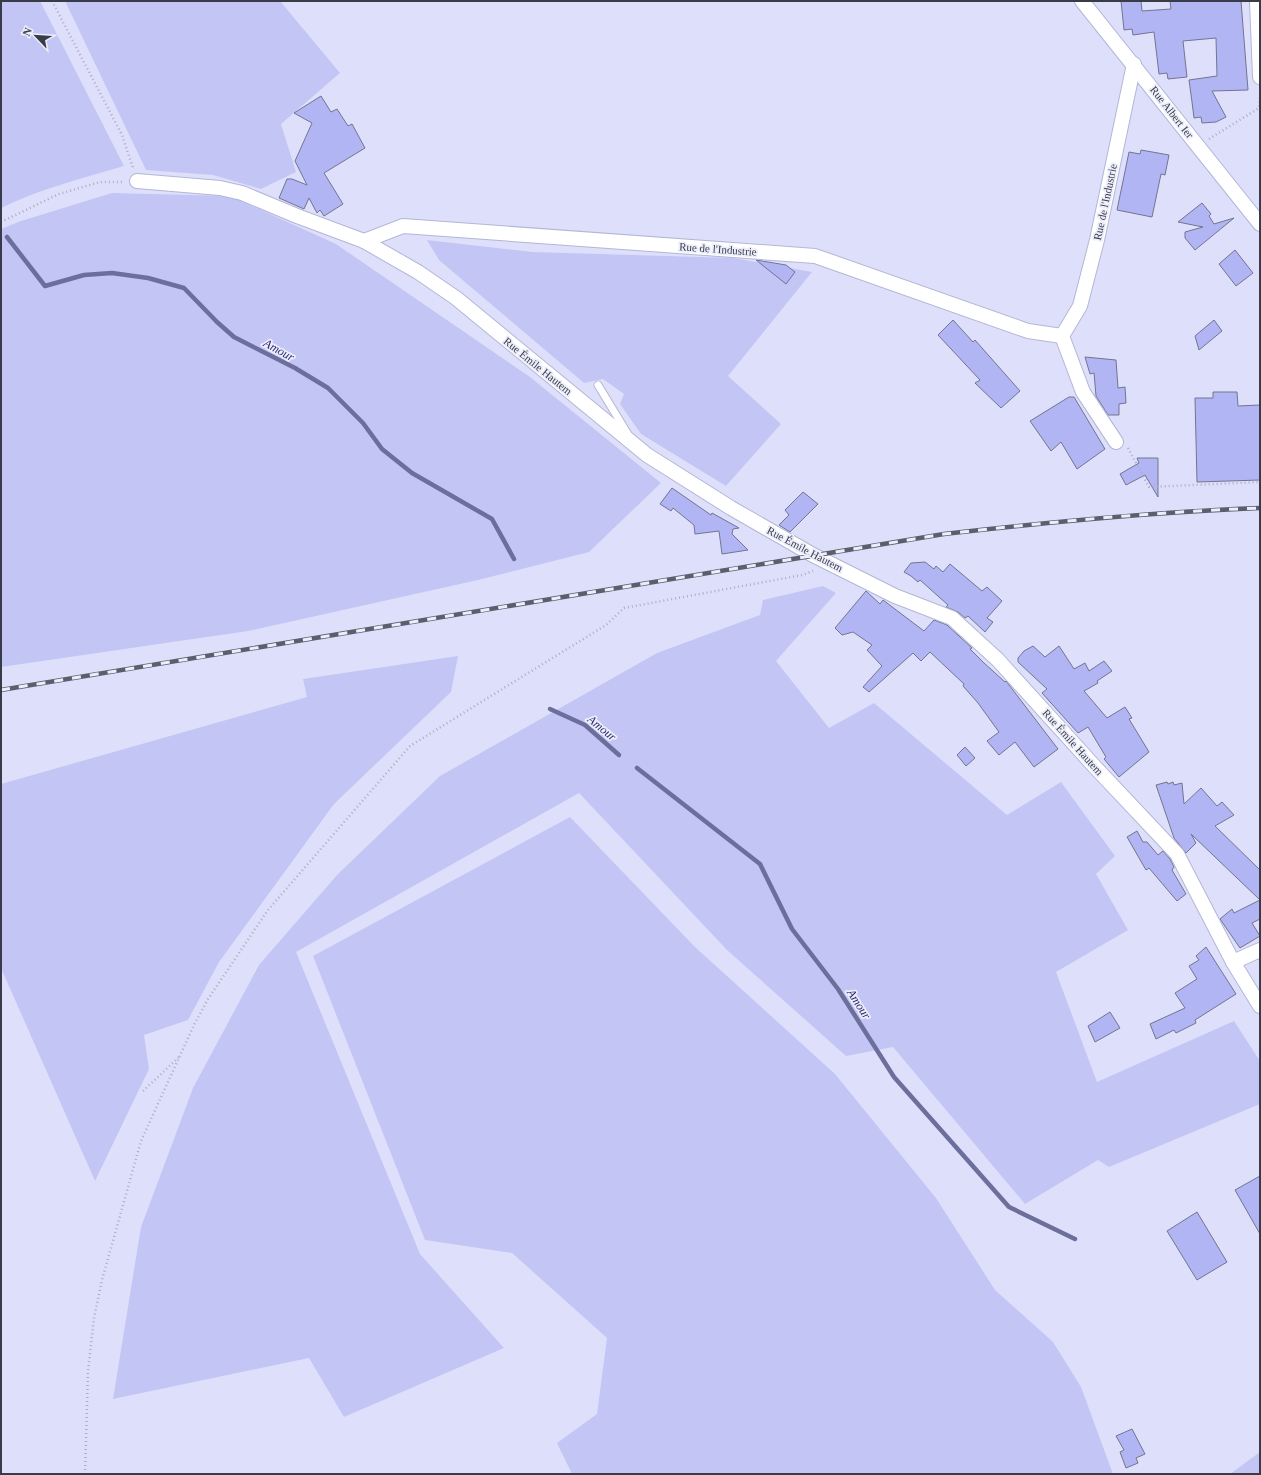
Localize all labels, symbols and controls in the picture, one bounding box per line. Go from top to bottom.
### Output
north arrow [16,16,56,56]
text: N [20,26,34,38]
street label: Rue Albert Ier [1148,84,1196,141]
street label: Rue de l'Industrie [1091,163,1119,241]
street label: Rue de l'Industrie [679,240,757,258]
water label: Amour [260,335,297,364]
street label: Rue Émile Hautem [501,335,575,397]
street label: Rue Émile Hautem [765,524,845,574]
street label: Rue Émile Hautem [1040,707,1106,778]
water label: Amour [584,712,619,744]
water label: Amour [844,986,874,1022]

